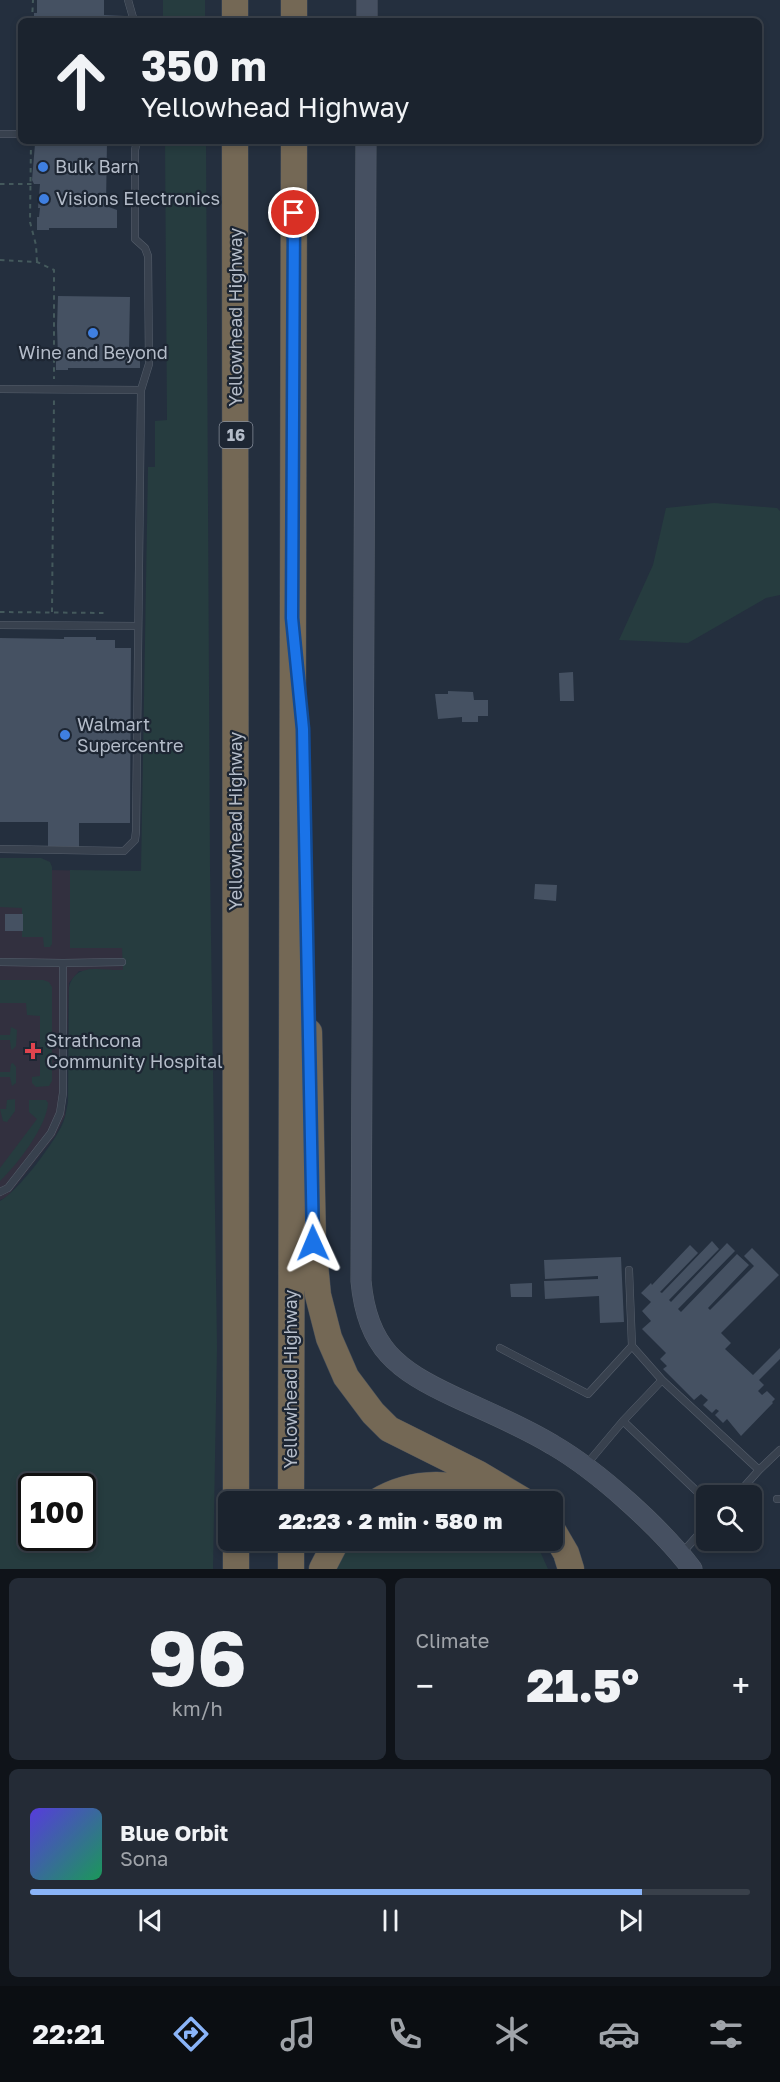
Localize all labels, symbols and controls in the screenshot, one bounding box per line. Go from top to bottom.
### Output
text: 350 m [141,40,267,90]
icon: ahead [42,42,120,120]
text: Yellowhead Highway [141,91,409,123]
place label: Bulk Barn [55,155,139,177]
marker: Bulk Barn [36,160,50,174]
place label: Visions Electronics [56,187,220,209]
pin [268,187,319,238]
marker: Visions Electronics [37,192,51,206]
icon: arrive [277,196,310,229]
street label: Yellowhead Highway [224,228,246,406]
marker: Wine and Beyond [86,326,100,340]
place label: Wine and Beyond [18,341,168,363]
road number: 16 [220,422,252,448]
place label: Walmart Supercentre [77,713,183,756]
marker: Walmart Supercentre [58,728,72,742]
street label: Yellowhead Highway [224,732,246,910]
place label: Strathcona Community Hospital [46,1029,223,1072]
marker: Strathcona Community Hospital [24,1042,42,1060]
position arrow [281,1211,345,1275]
street label: Yellowhead Highway [279,1290,301,1468]
speed limit sign: 100 [18,1473,96,1551]
map controls [696,1485,762,1551]
button: search [696,1485,762,1551]
text: 22:23 · 2 min · 580 m [279,1507,502,1534]
text: 96 [148,1610,247,1703]
text: Climate [416,1628,489,1652]
text: 21.5° [527,1658,639,1712]
text: − [416,1666,434,1705]
text: + [732,1666,750,1705]
text: km/h [172,1696,223,1720]
text: Blue Orbit [120,1819,228,1846]
text: Sona [120,1846,168,1870]
icon: previous [134,1904,167,1937]
icon: pause [374,1904,407,1937]
icon: next [614,1904,647,1937]
icon: directions [170,2013,212,2055]
icon: music [277,2013,319,2055]
icon: phone [384,2013,426,2055]
icon: climate [491,2013,533,2055]
icon: car [598,2013,640,2055]
icon: filters [705,2013,747,2055]
text: 22:21 [33,2018,105,2050]

